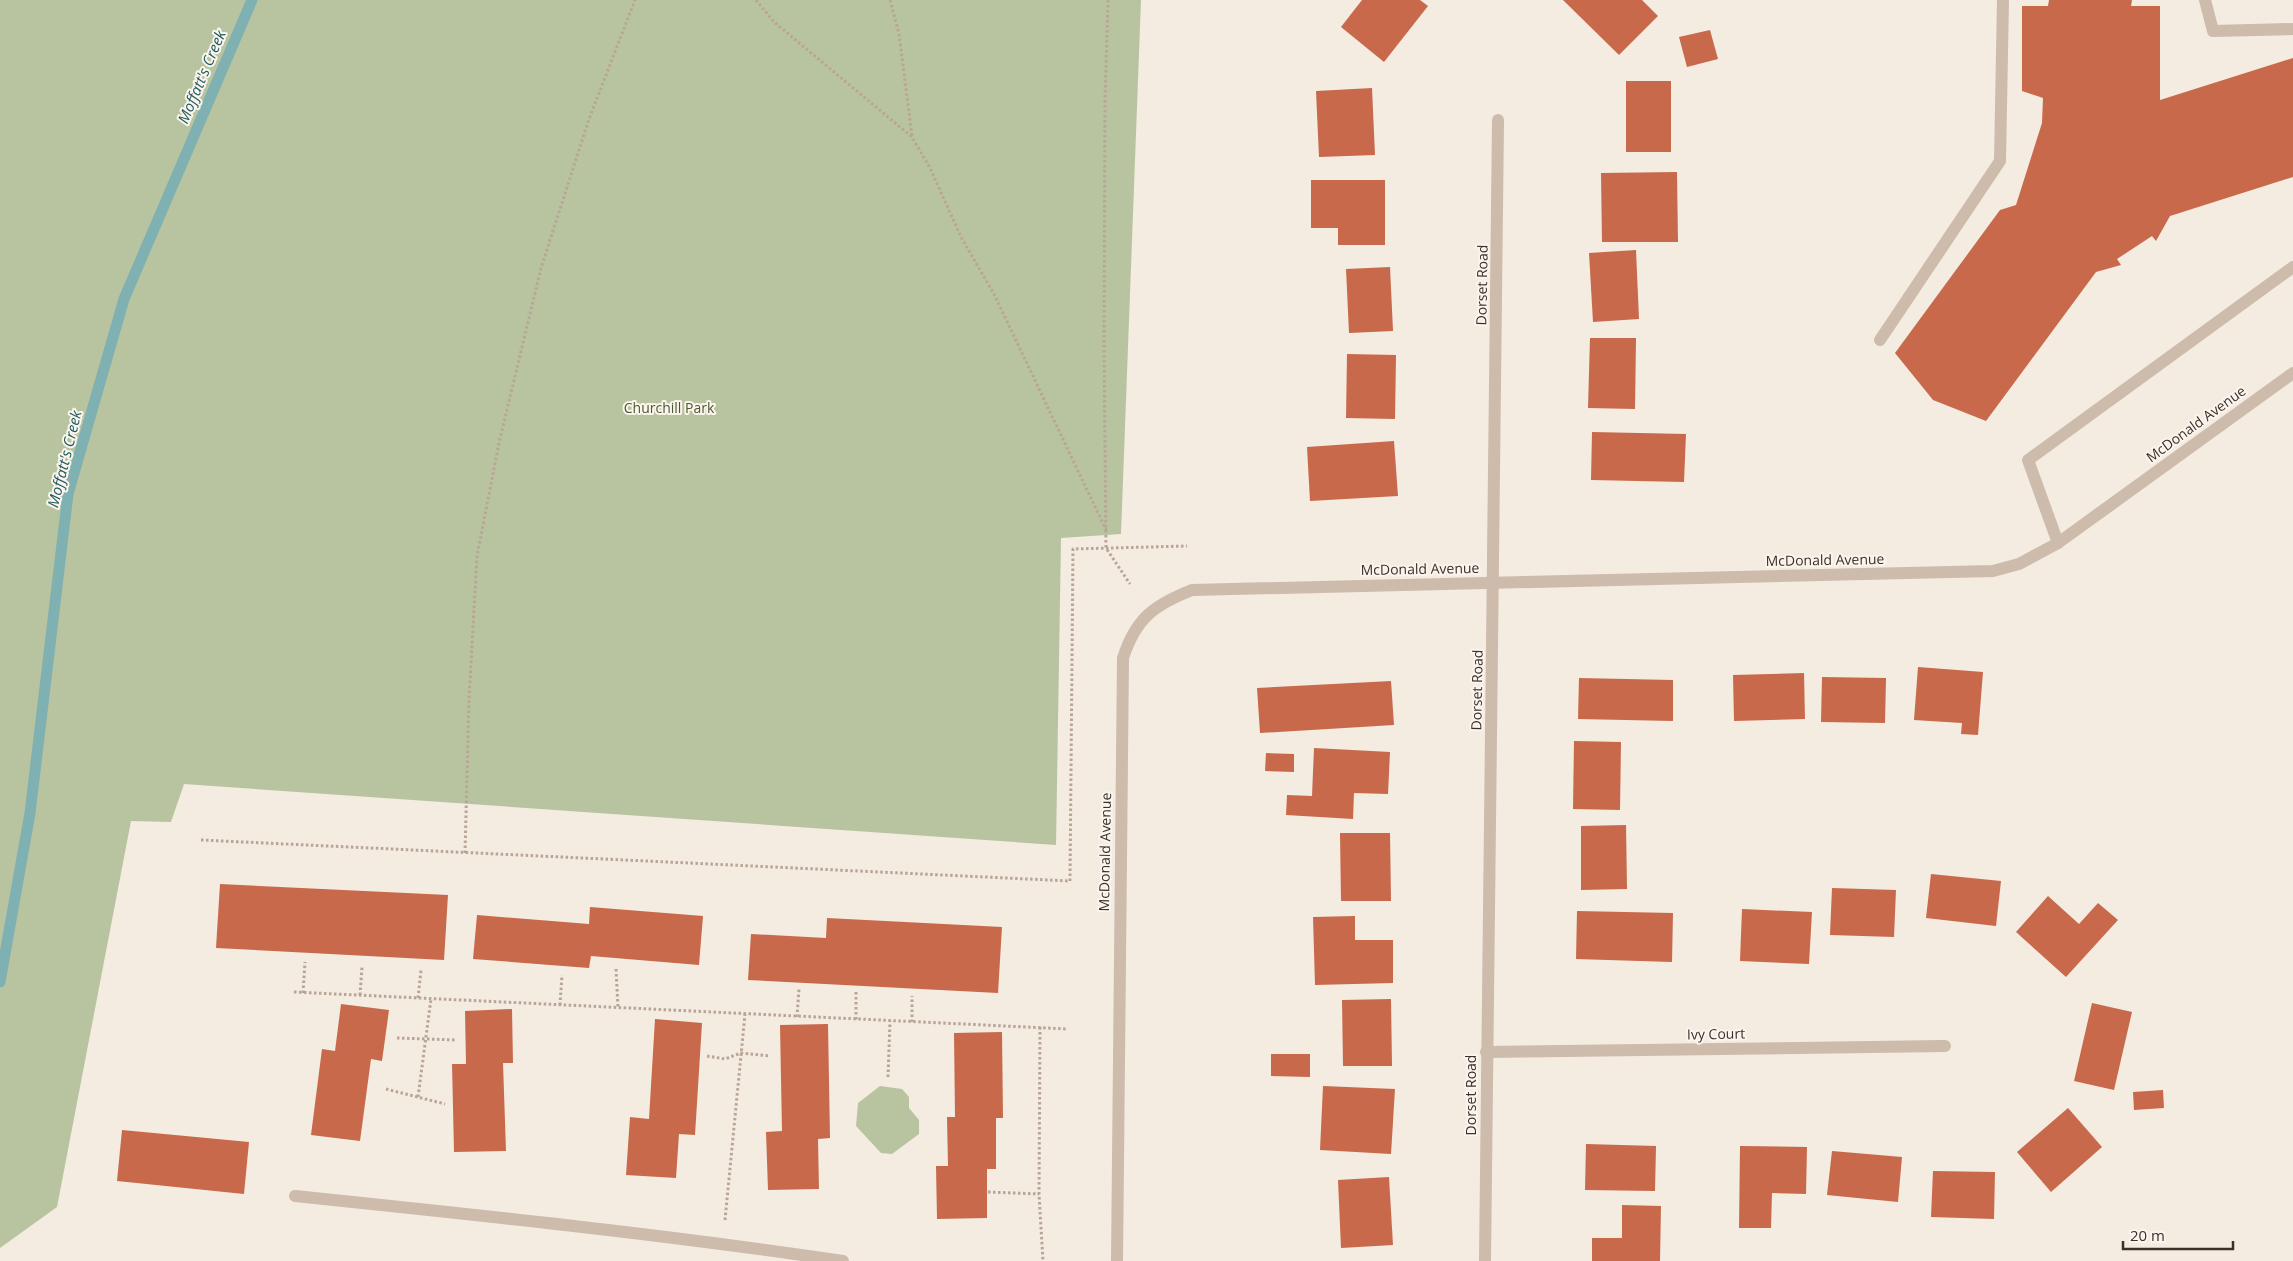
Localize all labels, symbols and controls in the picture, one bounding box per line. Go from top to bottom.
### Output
water label: Moffatt's Creek [172,26,230,126]
street label: Dorset Road [1471,244,1492,326]
street label: McDonald Avenue [2142,381,2249,466]
park label: Churchill Park [624,398,715,417]
water label: Moffatt's Creek [42,407,86,509]
street label: McDonald Avenue [1765,549,1885,570]
street label: McDonald Avenue [1360,558,1480,579]
street label: Dorset Road [1466,649,1487,731]
street label: McDonald Avenue [1094,792,1115,912]
street label: Ivy Court [1687,1023,1745,1044]
street label: Dorset Road [1461,1055,1480,1135]
scale bar [2123,1218,2233,1250]
text: 20 m [2130,1225,2165,1245]

